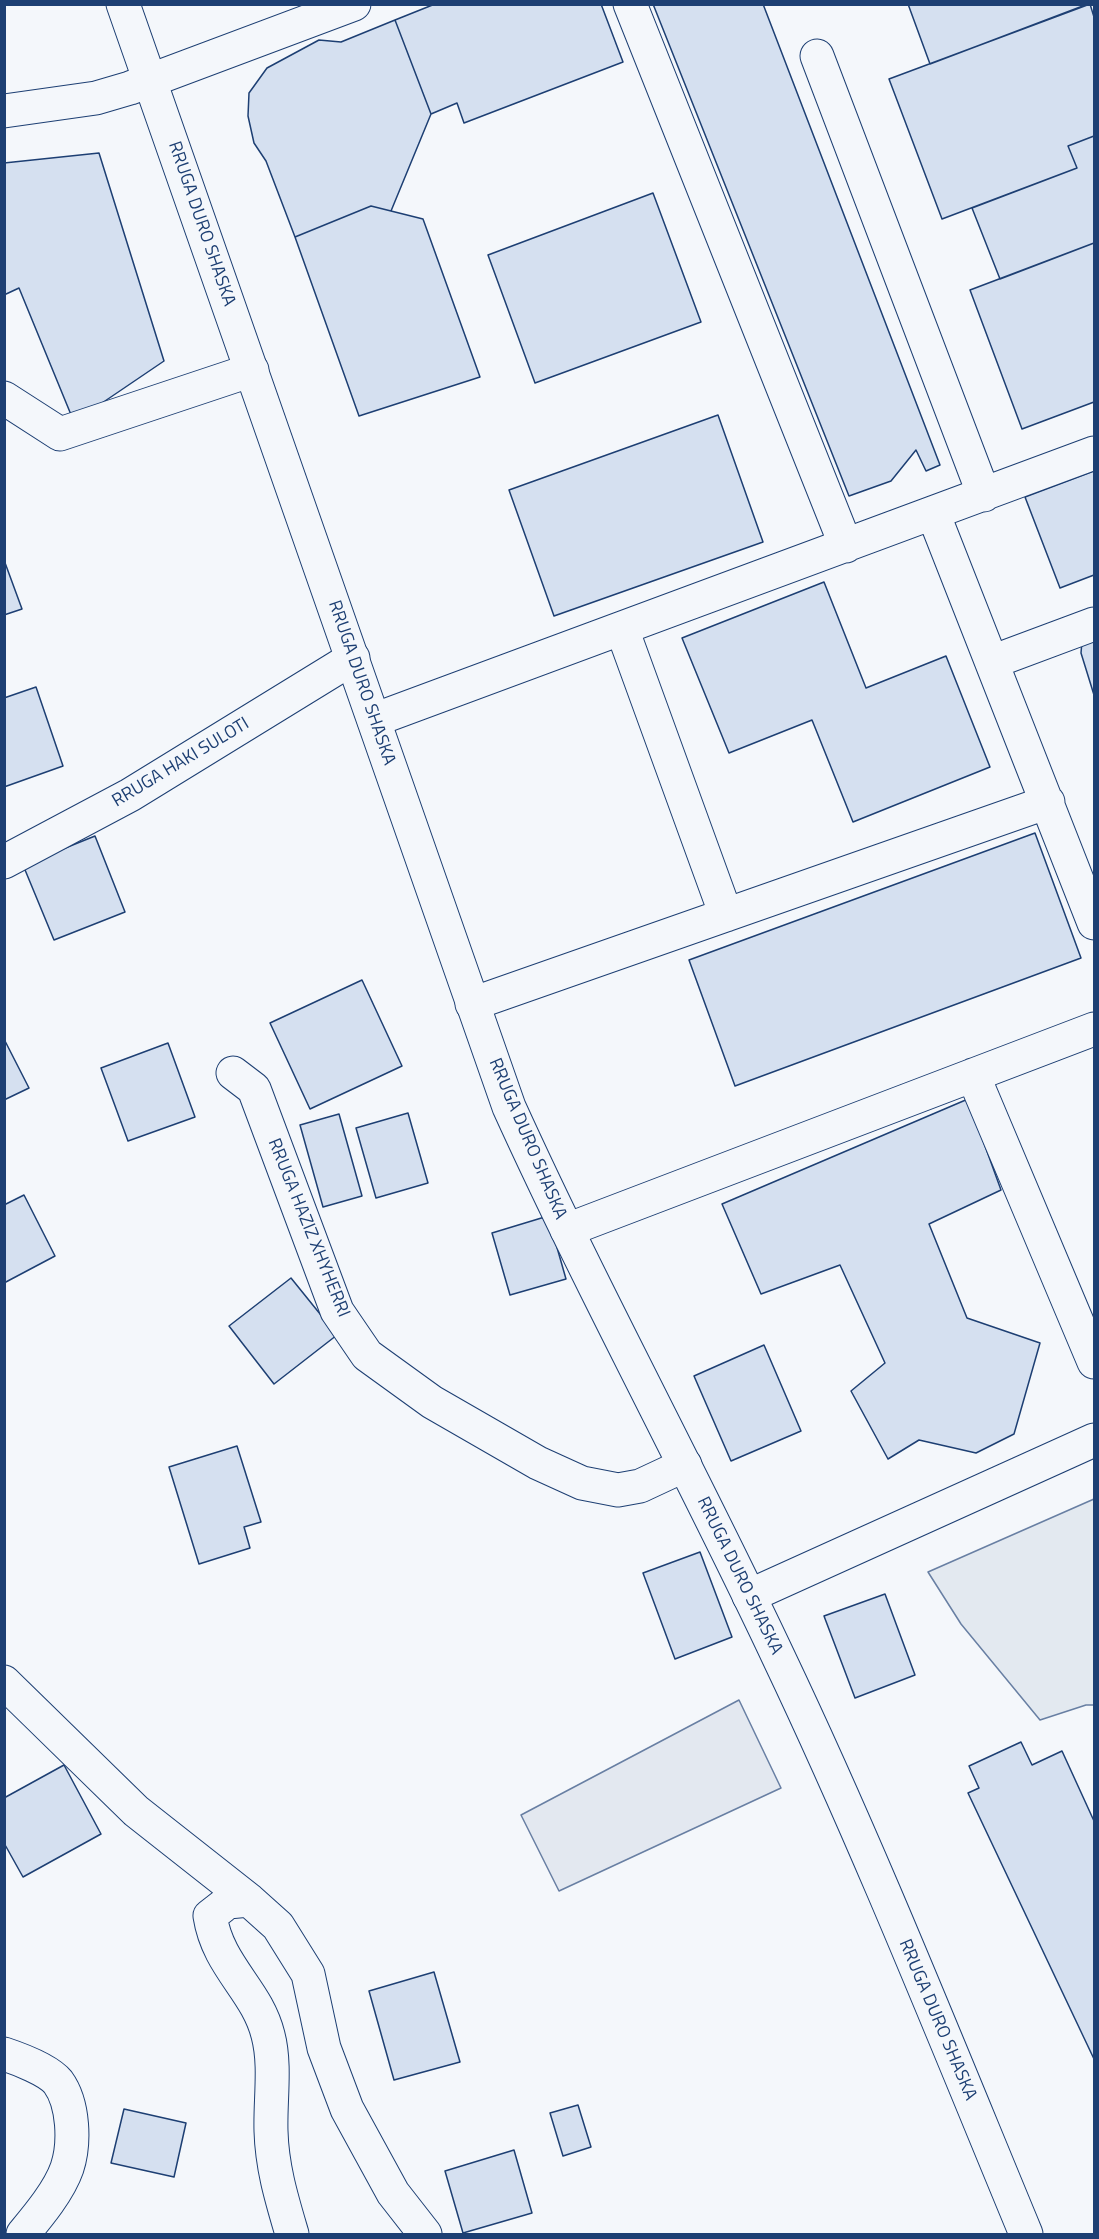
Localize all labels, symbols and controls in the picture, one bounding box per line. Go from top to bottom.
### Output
street label: RRUGA DURO SHASKA [163,139,239,309]
street label: RRUGA DURO SHASKA [323,598,399,768]
street label: RRUGA HAKI SULOTI [109,714,253,812]
street label: RRUGA DURO SHASKA [483,1055,571,1223]
street label: RRUGA HAZIZ XHYHERRI [262,1136,354,1320]
street label: RRUGA DURO SHASKA [691,1494,787,1658]
street label: RRUGA DURO SHASKA [893,1936,981,2104]

